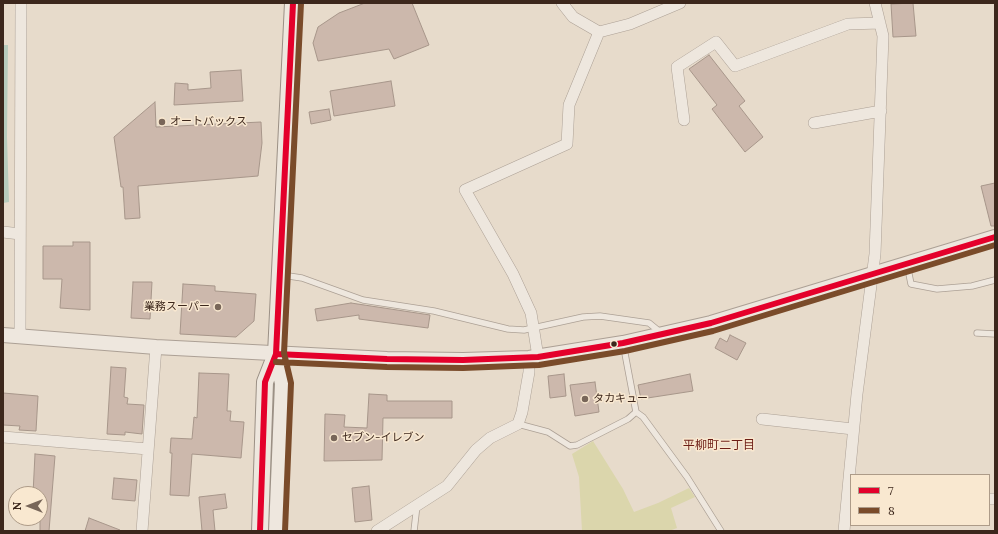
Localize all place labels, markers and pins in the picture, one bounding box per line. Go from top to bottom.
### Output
place label: オートバックス [170,115,247,129]
marker: オートバックス [157,117,167,127]
place label: 業務スーパー [144,300,210,314]
marker: 業務スーパー [213,302,223,312]
unlabelled marker [609,339,619,349]
place label: タカキュー [593,392,648,406]
marker: タカキュー [580,394,590,404]
place label: セブン-イレブン [342,431,424,445]
marker: セブン-イレブン [329,433,339,443]

